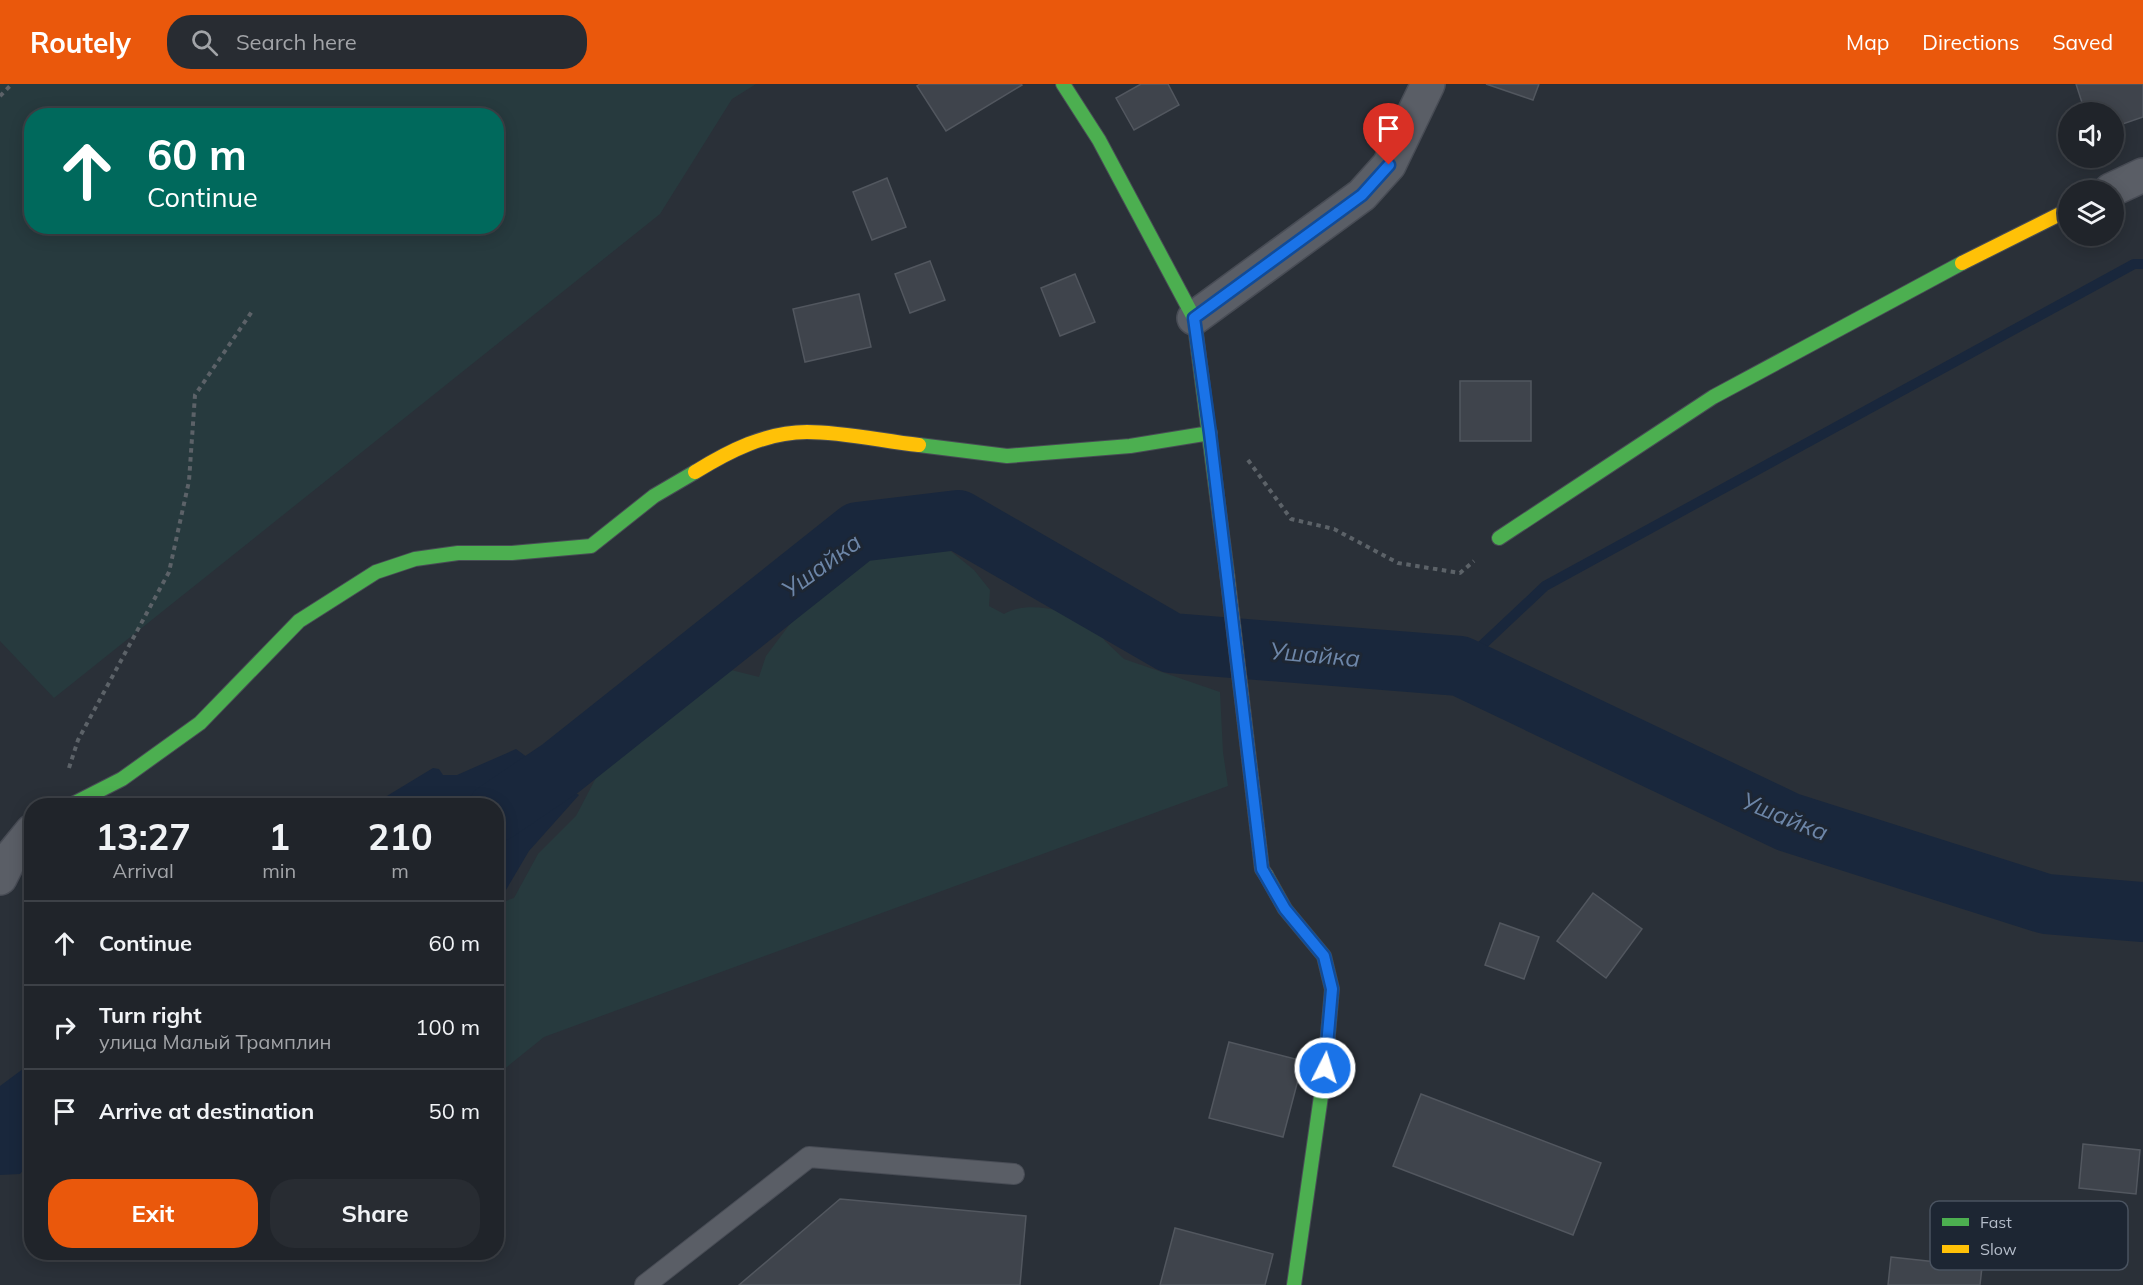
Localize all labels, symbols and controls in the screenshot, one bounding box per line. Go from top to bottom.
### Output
search box [167,15,587,69]
text: Routely [30,25,131,60]
icon: search [188,26,221,59]
text: Search here [236,28,357,56]
text: Map [1846,29,1889,55]
text: Directions [1922,29,2019,55]
text: Saved [2052,29,2113,55]
map controls [2058,102,2124,246]
button: sound [2058,102,2124,168]
pin [1363,103,1414,165]
icon: arrive [1372,112,1405,145]
text: 60 m [147,128,247,181]
icon: ahead [48,132,126,210]
text: Continue [147,180,258,214]
button: layers [2058,180,2124,246]
water label: Ушайка [775,526,867,604]
water label: Ушайка [1268,635,1362,673]
water label: Ушайка [1737,785,1833,847]
text: 13:27 [95,814,191,859]
text: 1 [268,814,290,859]
text: 210 [368,814,433,859]
text: Arrival [113,858,174,883]
text: min [262,858,296,883]
text: m [391,858,409,883]
icon: ahead [48,927,81,960]
text: Continue [99,929,192,957]
text: 60 m [429,929,480,957]
text: Turn right [99,1001,202,1029]
icon: right [48,1011,81,1044]
text: 100 m [415,1013,480,1041]
text: улица Малый Трамплин [99,1029,332,1054]
position arrow [1293,1036,1357,1100]
icon: arrive [48,1095,81,1128]
text: Arrive at destination [99,1097,314,1125]
text: 50 m [429,1097,480,1125]
button: Exit [48,1179,258,1248]
button: Share [270,1179,480,1248]
legend [1930,1201,2128,1270]
text: Fast [1980,1212,2012,1232]
text: Slow [1980,1239,2017,1259]

